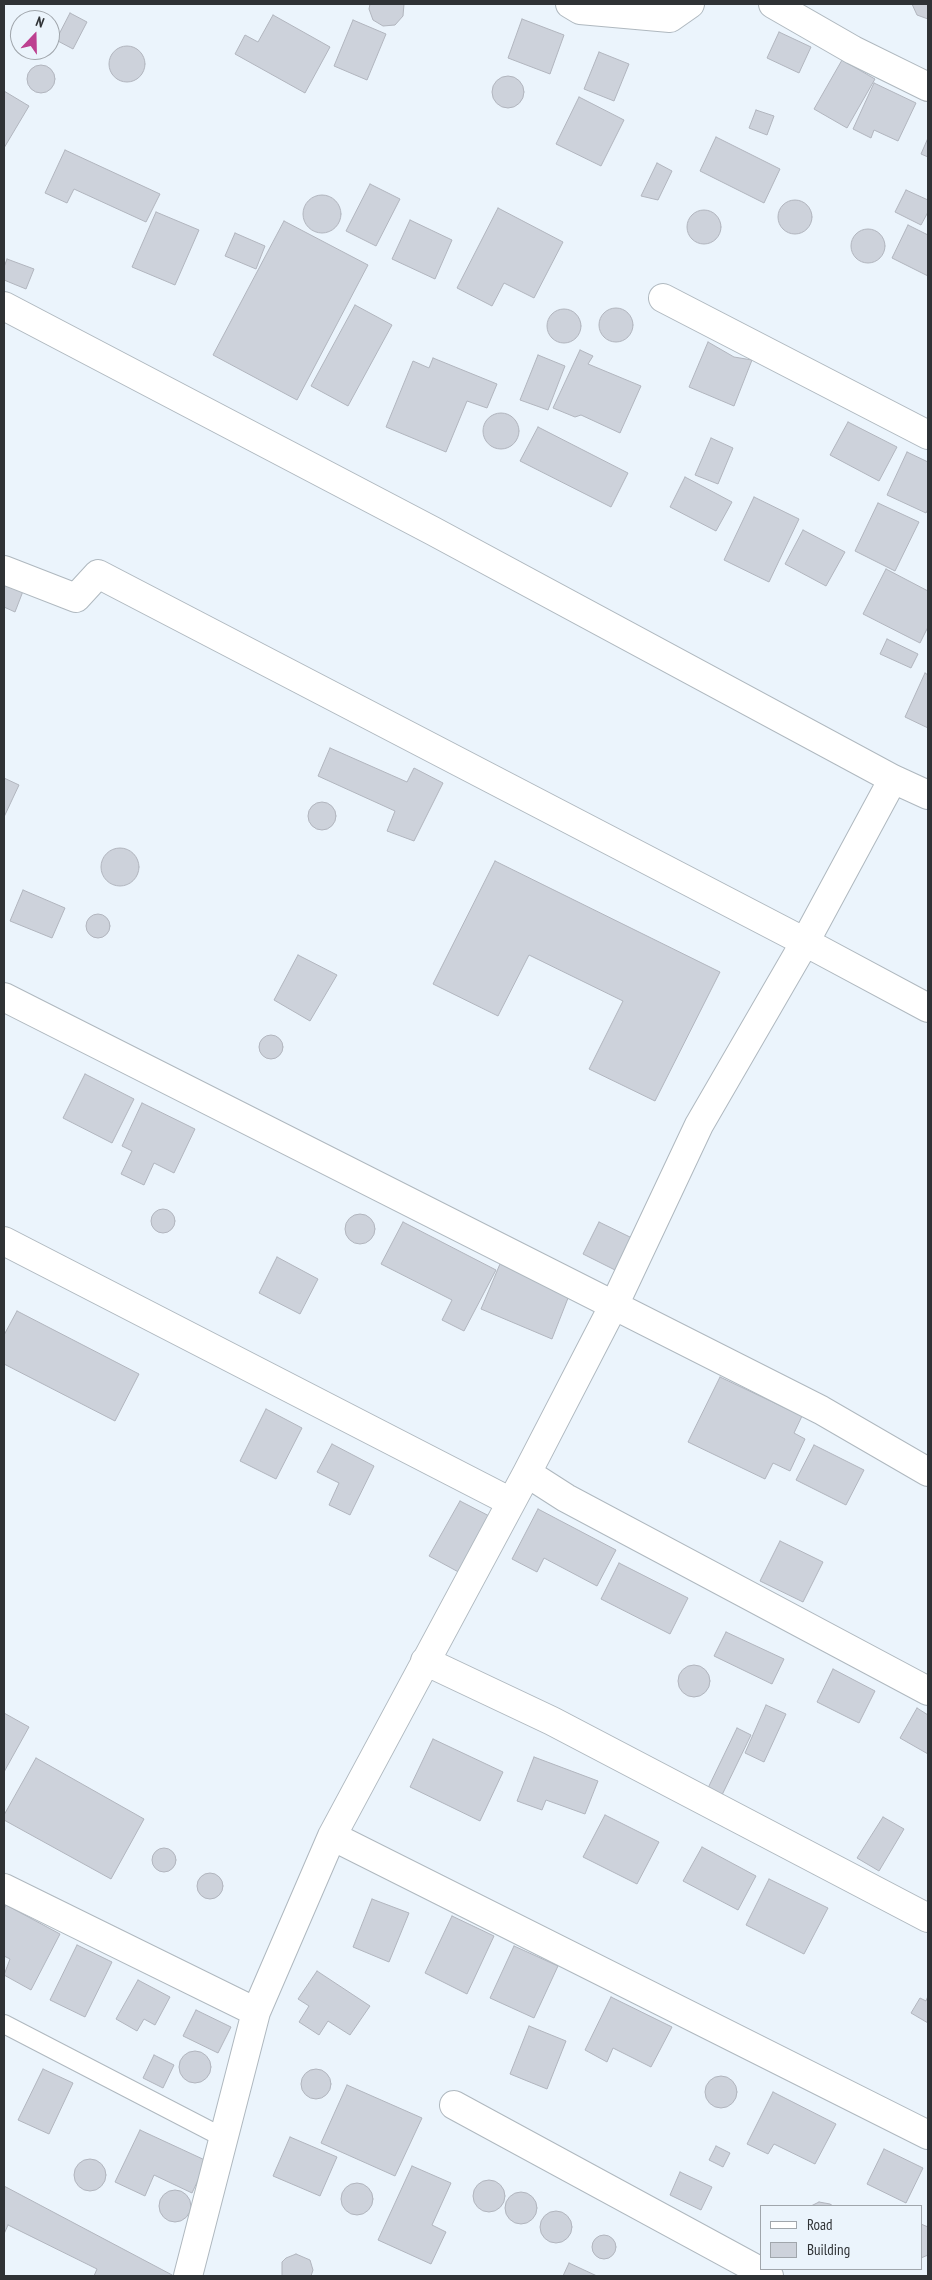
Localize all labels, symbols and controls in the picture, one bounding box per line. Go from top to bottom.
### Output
north arrow [10,10,60,60]
text: N [33,12,47,32]
legend [760,2205,922,2270]
text: Road [807,2215,833,2234]
text: Building [807,2240,850,2259]

